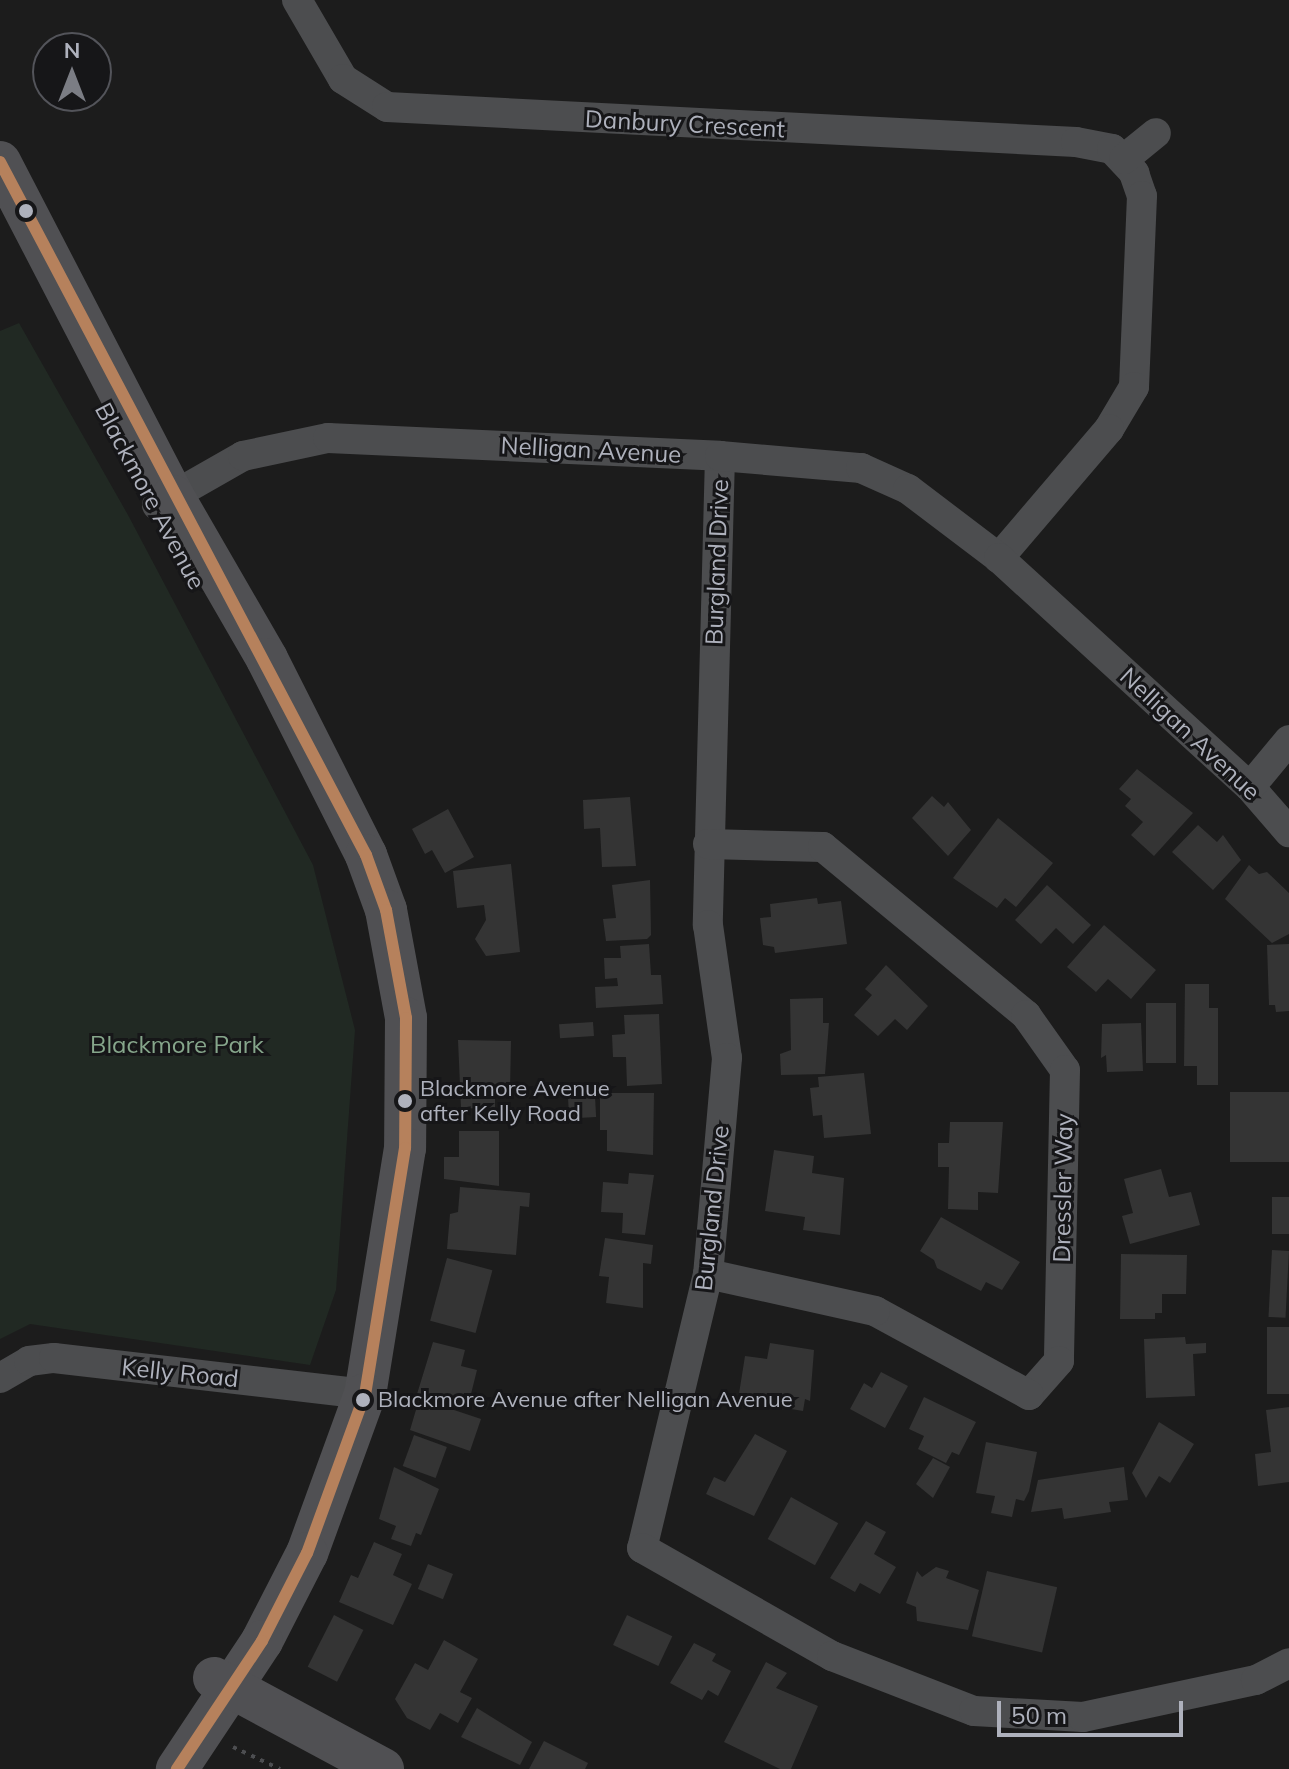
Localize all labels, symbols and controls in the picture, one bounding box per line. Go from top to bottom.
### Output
north arrow [32,32,112,112]
text: N [64,36,80,64]
street label: Danbury Crescent [584,104,786,144]
unlabelled marker [18,203,34,219]
street label: Blackmore Avenue [89,398,211,594]
street label: Nelligan Avenue [500,431,682,469]
street label: Burgland Drive [700,479,734,645]
street label: Nelligan Avenue [1114,662,1266,806]
park label: Blackmore Park [90,1031,264,1059]
place label: Blackmore Avenue after Kelly Road [420,1075,610,1126]
marker: Blackmore Avenue after Kelly Road [397,1093,413,1109]
street label: Dressler Way [1047,1113,1079,1263]
street label: Burgland Drive [689,1124,735,1292]
street label: Kelly Road [120,1353,240,1393]
place label: Blackmore Avenue after Nelligan Avenue [378,1387,793,1413]
marker: Blackmore Avenue after Nelligan Avenue [355,1392,371,1408]
scale bar [1001,1685,1187,1735]
text: 50 m [1011,1700,1067,1730]

